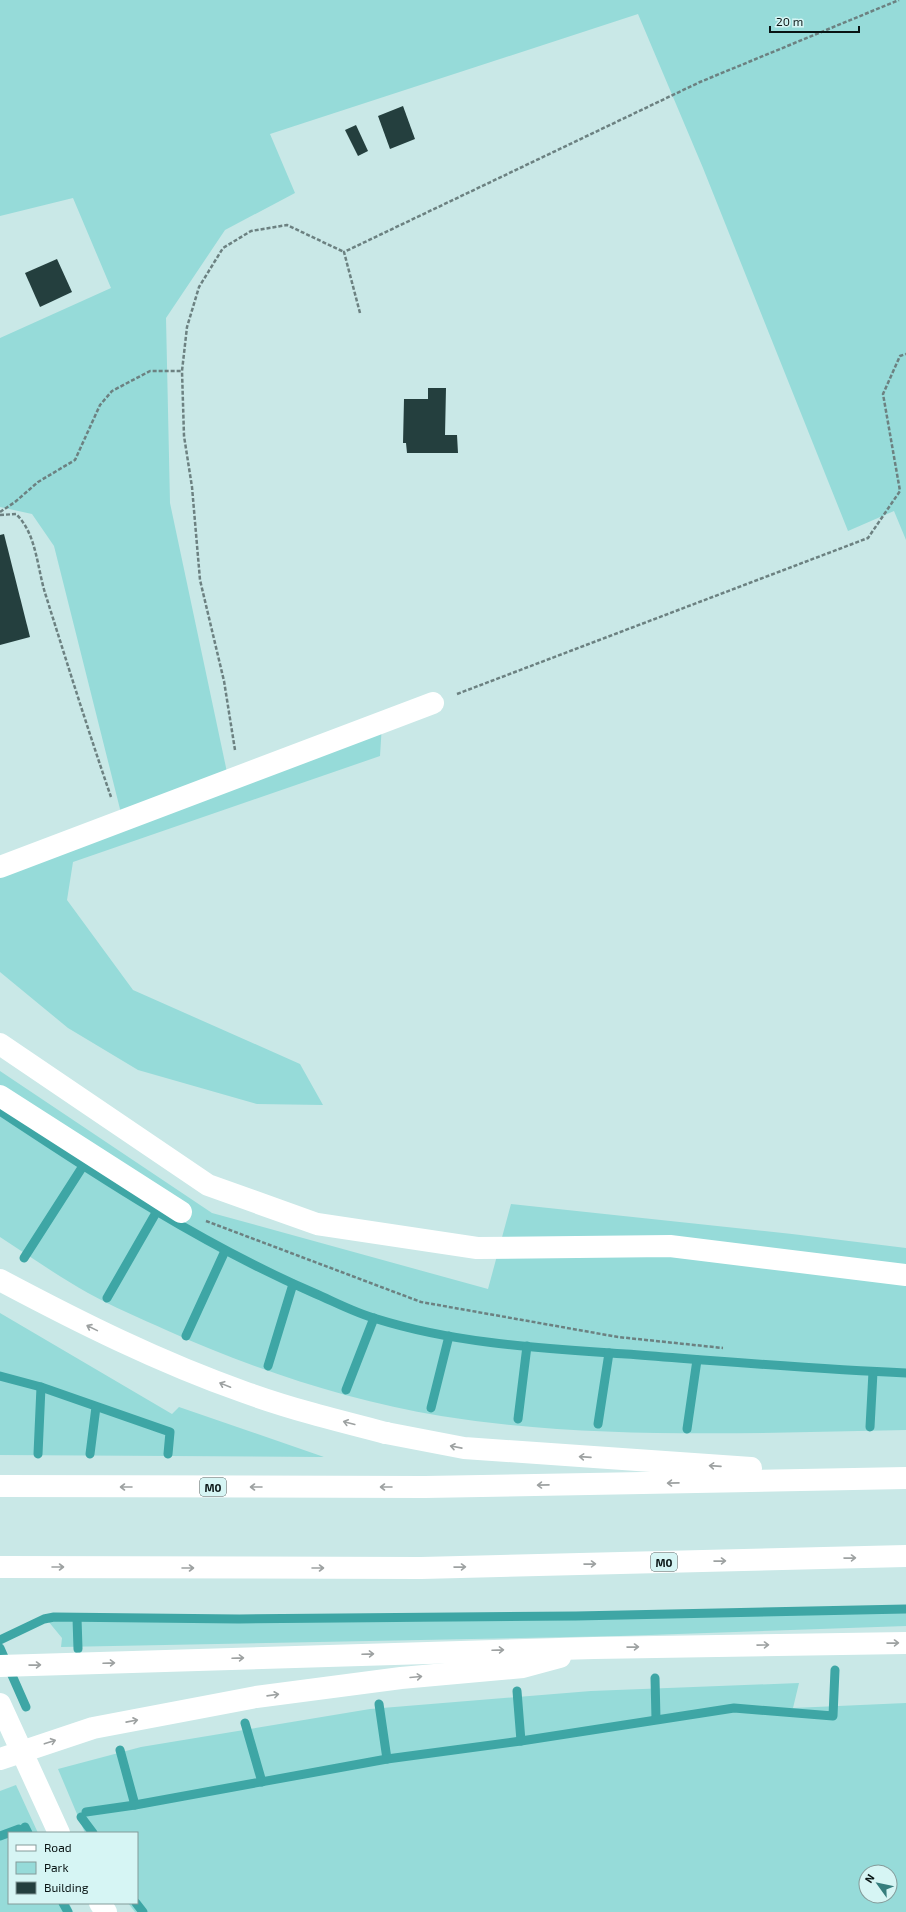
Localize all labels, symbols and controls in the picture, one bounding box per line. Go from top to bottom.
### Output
scale bar [770,8,859,34]
text: 20 m [776,14,803,28]
one-way arrow [86,1323,98,1331]
one-way arrow [219,1380,231,1388]
one-way arrow [342,1419,355,1427]
one-way arrow [450,1442,463,1450]
one-way arrow [579,1453,592,1460]
one-way arrow [709,1462,722,1469]
road number: M0 [200,1478,226,1496]
one-way arrow [667,1479,680,1486]
one-way arrow [537,1481,550,1489]
one-way arrow [120,1483,133,1491]
one-way arrow [250,1483,263,1491]
one-way arrow [380,1483,393,1491]
road number: M0 [651,1553,677,1571]
one-way arrow [843,1554,856,1561]
one-way arrow [713,1557,726,1565]
one-way arrow [583,1560,596,1568]
one-way arrow [51,1563,64,1571]
one-way arrow [453,1563,466,1571]
one-way arrow [181,1564,194,1571]
one-way arrow [311,1564,324,1572]
one-way arrow [886,1639,899,1647]
one-way arrow [756,1641,769,1649]
one-way arrow [626,1643,639,1651]
one-way arrow [491,1646,504,1654]
one-way arrow [361,1650,374,1658]
one-way arrow [231,1654,244,1662]
one-way arrow [102,1659,115,1666]
one-way arrow [28,1661,41,1669]
one-way arrow [409,1673,422,1680]
one-way arrow [266,1691,279,1699]
one-way arrow [125,1717,138,1725]
one-way arrow [44,1738,57,1745]
legend [8,1832,138,1904]
text: Road [44,1840,72,1854]
text: Park [44,1860,69,1874]
north arrow [858,1864,898,1904]
text: N [862,1871,877,1885]
text: Building [44,1880,89,1894]

